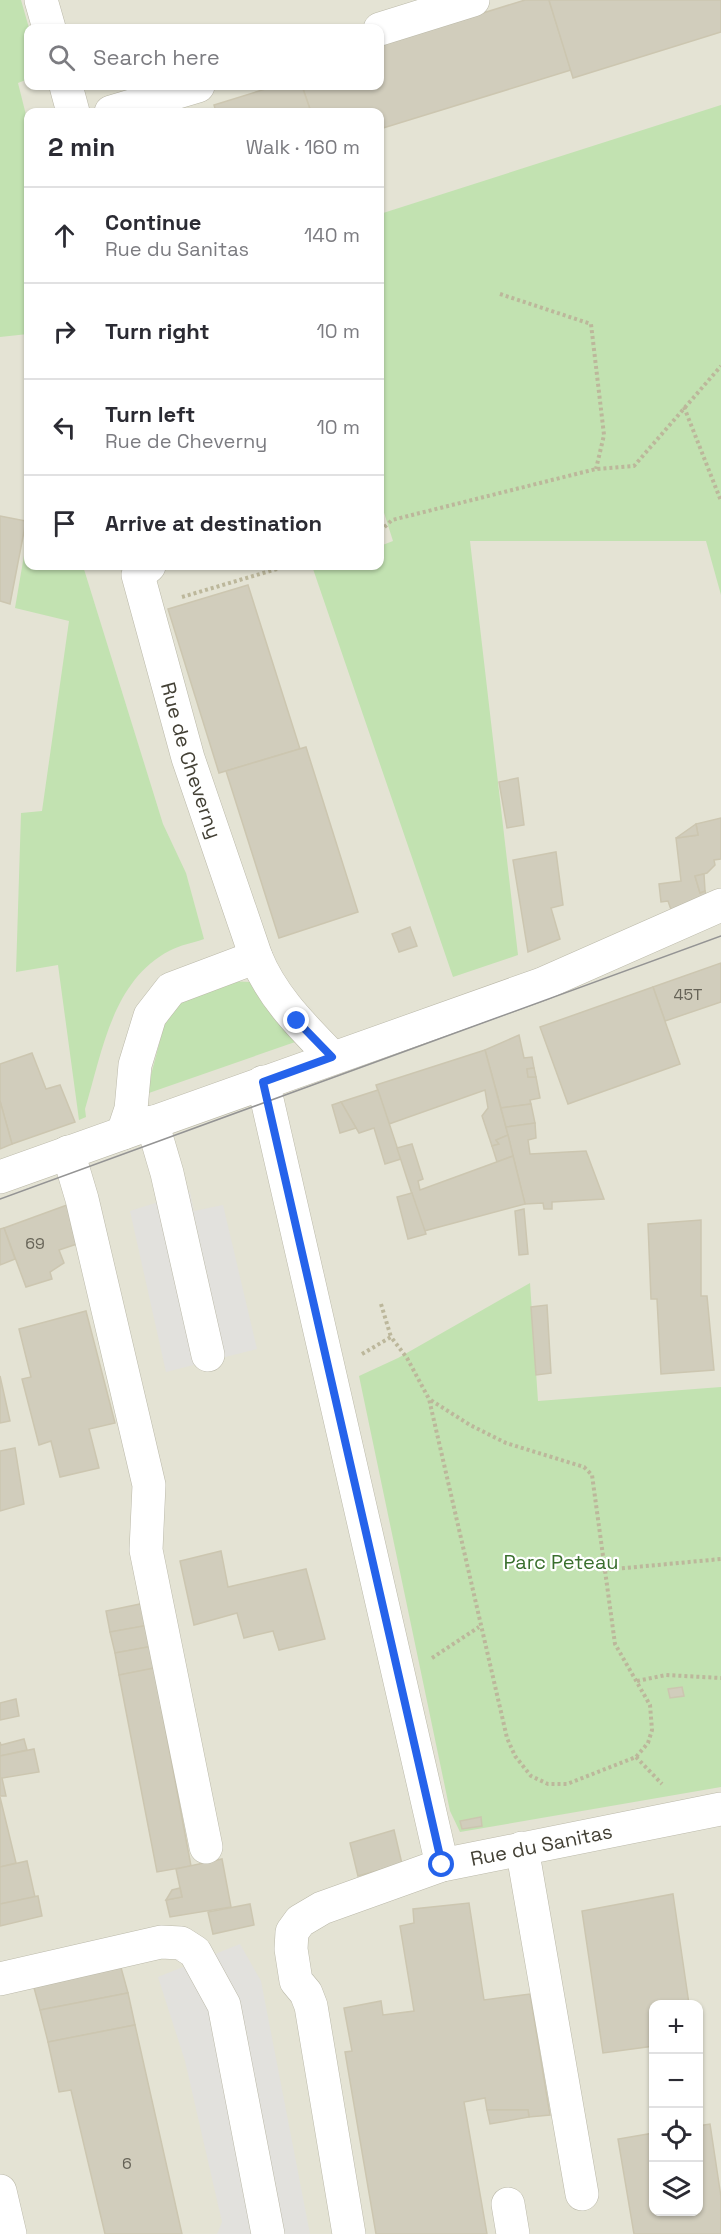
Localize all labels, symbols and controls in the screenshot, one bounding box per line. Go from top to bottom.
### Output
search box [24,24,384,90]
icon: search [45,41,78,74]
text: Search here [93,43,220,71]
text: 2 min [48,130,115,164]
text: Walk · 160 m [246,134,360,160]
text: Continue [105,208,201,236]
icon: ahead [48,219,81,252]
text: 140 m [304,222,360,248]
text: Rue du Sanitas [105,236,249,262]
icon: right [48,315,81,348]
text: Turn right [105,317,210,345]
text: 10 m [316,318,360,344]
text: Turn left [105,400,195,428]
icon: left [48,411,81,444]
text: 10 m [316,414,360,440]
text: Rue de Cheverny [105,428,267,454]
icon: arrive [48,507,81,540]
text: Arrive at destination [105,509,322,537]
street label: Rue de Cheverny [155,679,228,842]
house number: 45T [674,984,703,1005]
route end [283,1007,309,1033]
house number: 69 [25,1233,45,1254]
park label: Parc Peteau [504,1549,618,1575]
street label: Rue du Sanitas [468,1818,615,1872]
route start [428,1851,454,1877]
map controls [649,2000,703,2216]
button: + [649,2000,703,2054]
button: − [649,2054,703,2108]
button: locate [649,2108,703,2162]
house number: 6 [122,2153,132,2174]
button: layers [649,2162,703,2216]

